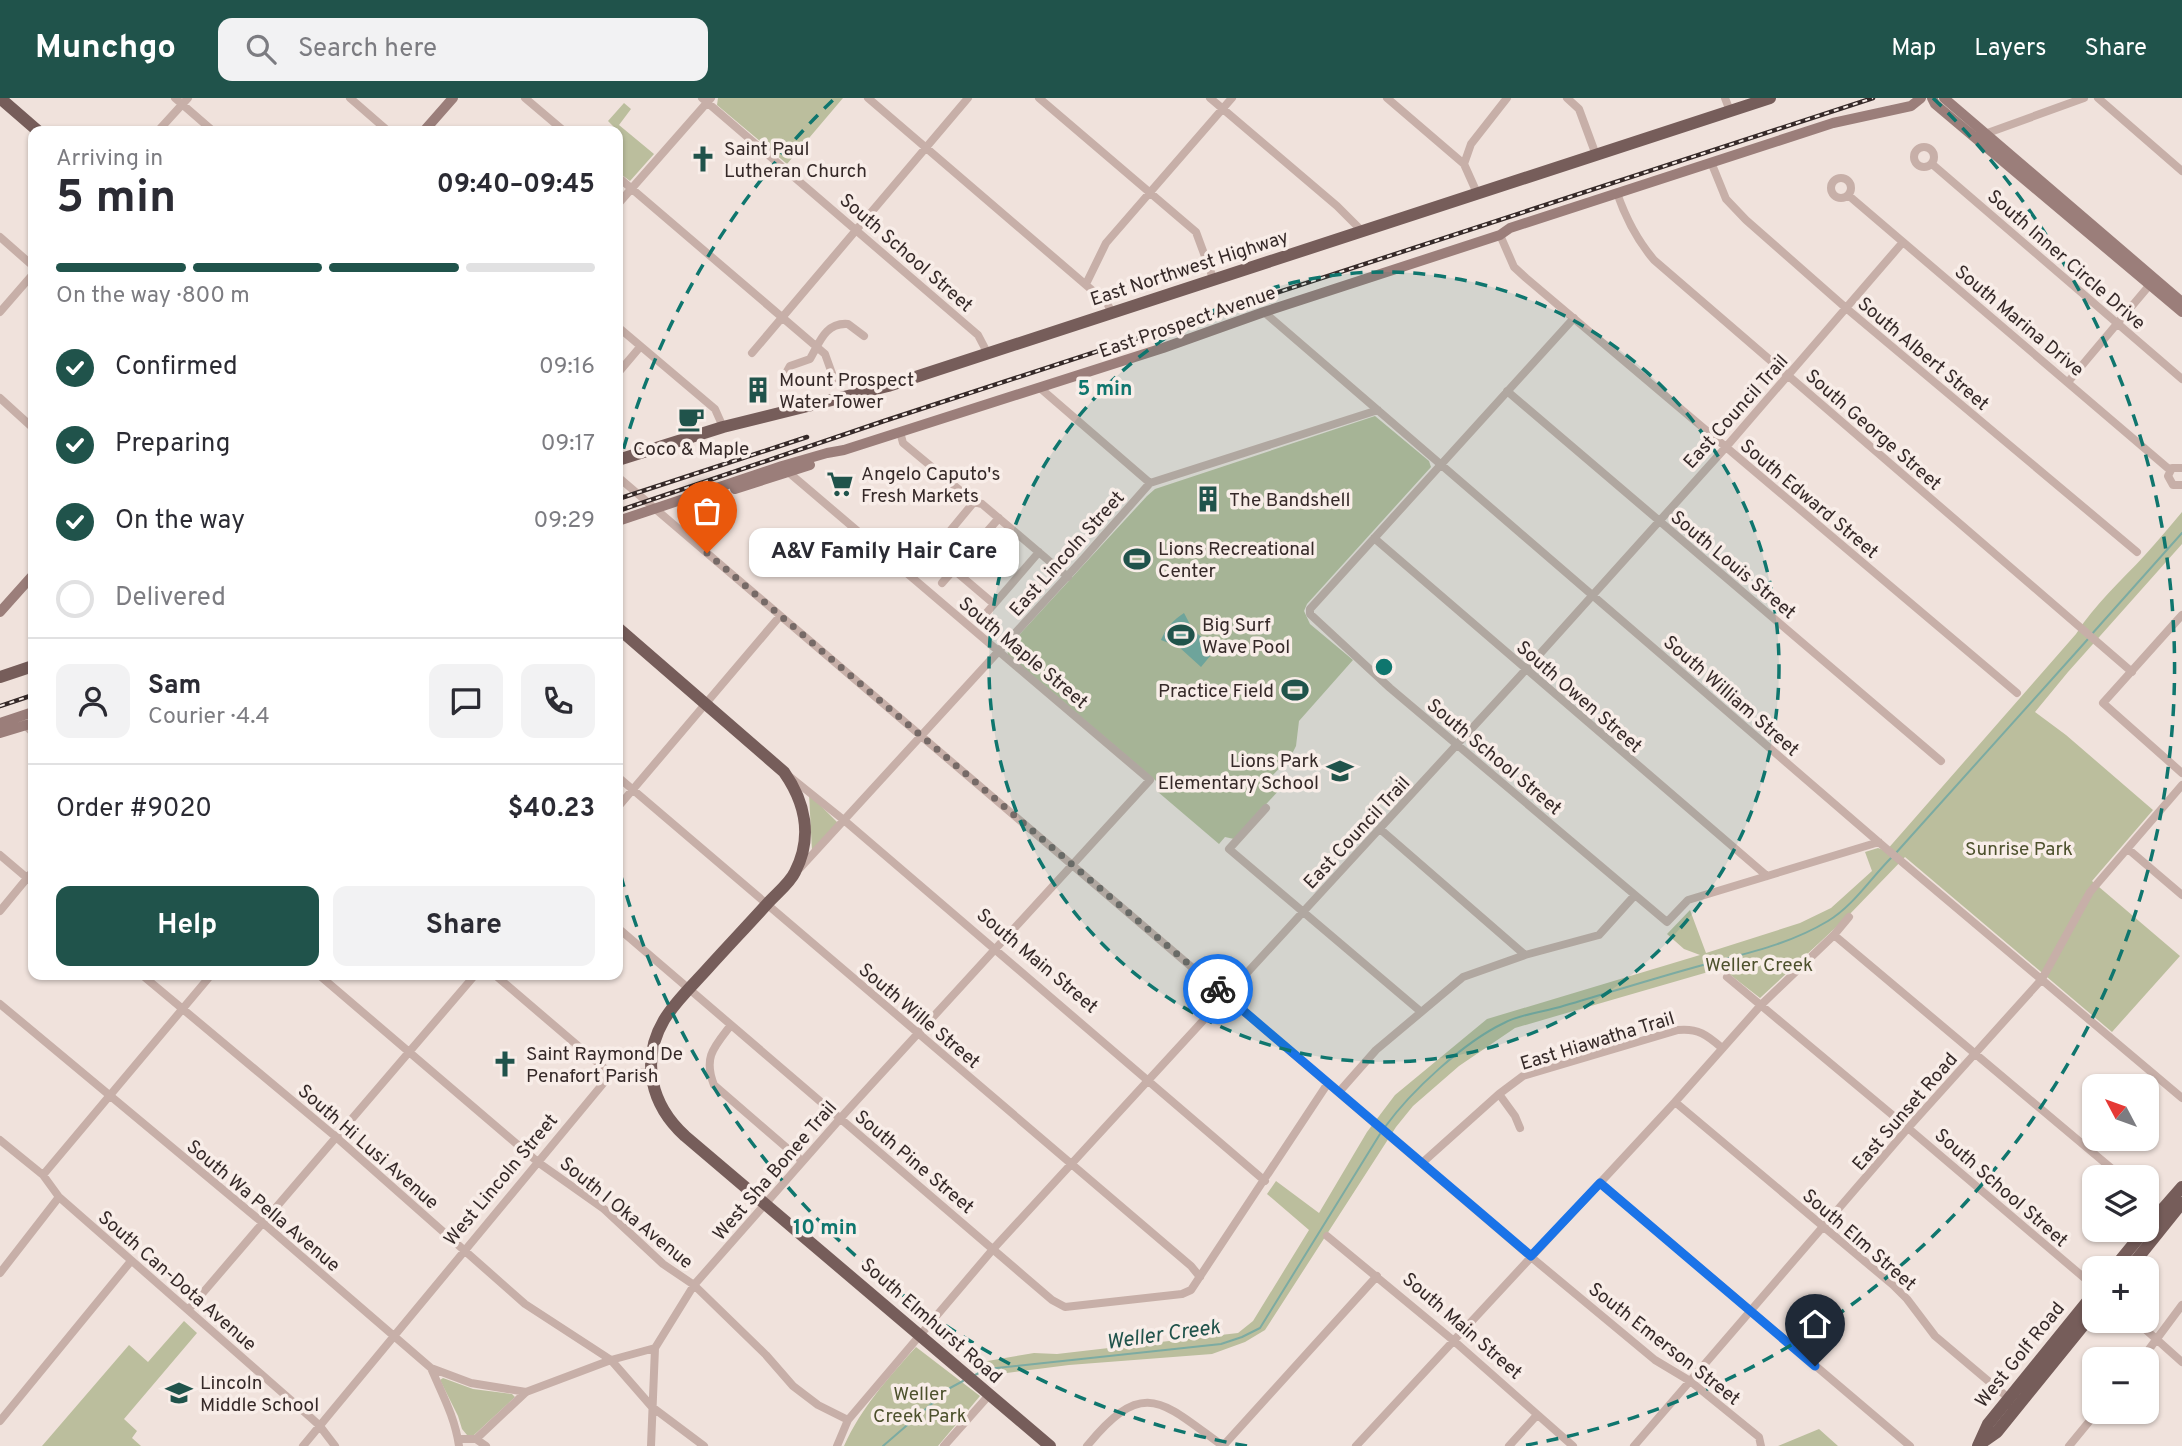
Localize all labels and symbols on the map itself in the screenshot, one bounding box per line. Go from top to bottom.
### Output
place label: Saint Paul Lutheran Church [724,138,867,184]
church icon: Saint Paul Lutheran Church [688,144,718,174]
street label: South Inner Circle Drive [1982,185,2150,336]
street label: South School Street [834,189,977,318]
street label: East Northwest Highway [1087,225,1292,312]
street label: South Marina Drive [1949,260,2088,383]
street label: East Prospect Avenue [1096,281,1279,364]
street label: South Albert Street [1852,292,1993,417]
street label: East Council Trail [1679,350,1794,475]
street label: South George Street [1800,365,1946,496]
place label: Mount Prospect Water Tower [779,369,914,415]
building icon: Mount Prospect Water Tower [743,375,773,405]
text: 5 min [1078,376,1132,403]
cafe icon: Coco & Maple [676,404,706,434]
street label: South Edward Street [1734,435,1883,565]
place label: Coco & Maple [633,438,749,462]
place label: Angelo Caputo's Fresh Markets [861,463,1000,509]
supermarket icon: Angelo Caputo's Fresh Markets [825,469,855,499]
pin [677,481,737,553]
building icon: The Bandshell [1193,484,1223,514]
street label: East Lincoln Street [1005,487,1130,622]
place label: The Bandshell [1229,489,1350,513]
street label: South Louis Street [1665,506,1800,625]
callout: A&V Family Hair Care [749,528,1018,578]
place label: Lions Recreational Center [1158,538,1315,584]
sports icon: Lions Recreational Center [1122,544,1152,574]
street label: South Maple Street [953,592,1092,715]
place label: Big Surf Wave Pool [1202,614,1290,660]
sports icon: Big Surf Wave Pool [1166,620,1196,650]
street label: South William Street [1658,631,1804,762]
street label: South Owen Street [1511,636,1647,759]
centre of rings [1372,655,1396,679]
sports icon: Practice Field [1280,675,1310,705]
place label: Practice Field [1158,680,1274,704]
street label: South School Street [1421,694,1566,821]
place label: Lions Park Elementary School [1158,750,1319,796]
school or university icon: Lions Park Elementary School [1325,756,1355,786]
street label: East Council Trail [1299,772,1416,895]
park label: Sunrise Park [1965,838,2073,862]
street label: South Main Street [971,904,1102,1019]
courier [1183,954,1253,1024]
park label: Weller Creek [1705,954,1813,978]
street label: South Wille Street [853,959,985,1074]
street label: East Hiawatha Trail [1517,1007,1678,1077]
place label: Saint Raymond De Penafort Parish [526,1043,683,1089]
street label: East Sunset Road [1848,1048,1963,1176]
church icon: Saint Raymond De Penafort Parish [490,1049,520,1079]
north arrow [2082,1074,2160,1152]
street label: South Hi Lusi Avenue [292,1080,443,1215]
street label: West Sha Bonee Trail [708,1096,843,1246]
street label: South Pine Street [849,1105,979,1220]
street label: West Lincoln Street [439,1109,564,1251]
street label: South School Street [1929,1124,2072,1253]
street label: South Wa Pella Avenue [181,1135,344,1278]
street label: South I Oka Avenue [554,1152,697,1275]
street label: South Elm Street [1797,1184,1921,1297]
street label: South Can-Dota Avenue [92,1206,261,1357]
text: 10 min [793,1215,857,1242]
street label: South Elmhurst Road [855,1253,1006,1390]
street label: South Main Street [1397,1268,1527,1385]
street label: South Emerson Street [1583,1278,1745,1411]
pin [1785,1294,1845,1366]
street label: West Golf Road [1971,1297,2071,1413]
water label: Weller Creek [1105,1314,1222,1357]
place label: Lincoln Middle School [200,1372,319,1418]
school or university icon: Lincoln Middle School [164,1378,194,1408]
park label: Weller Creek Park [873,1383,967,1429]

